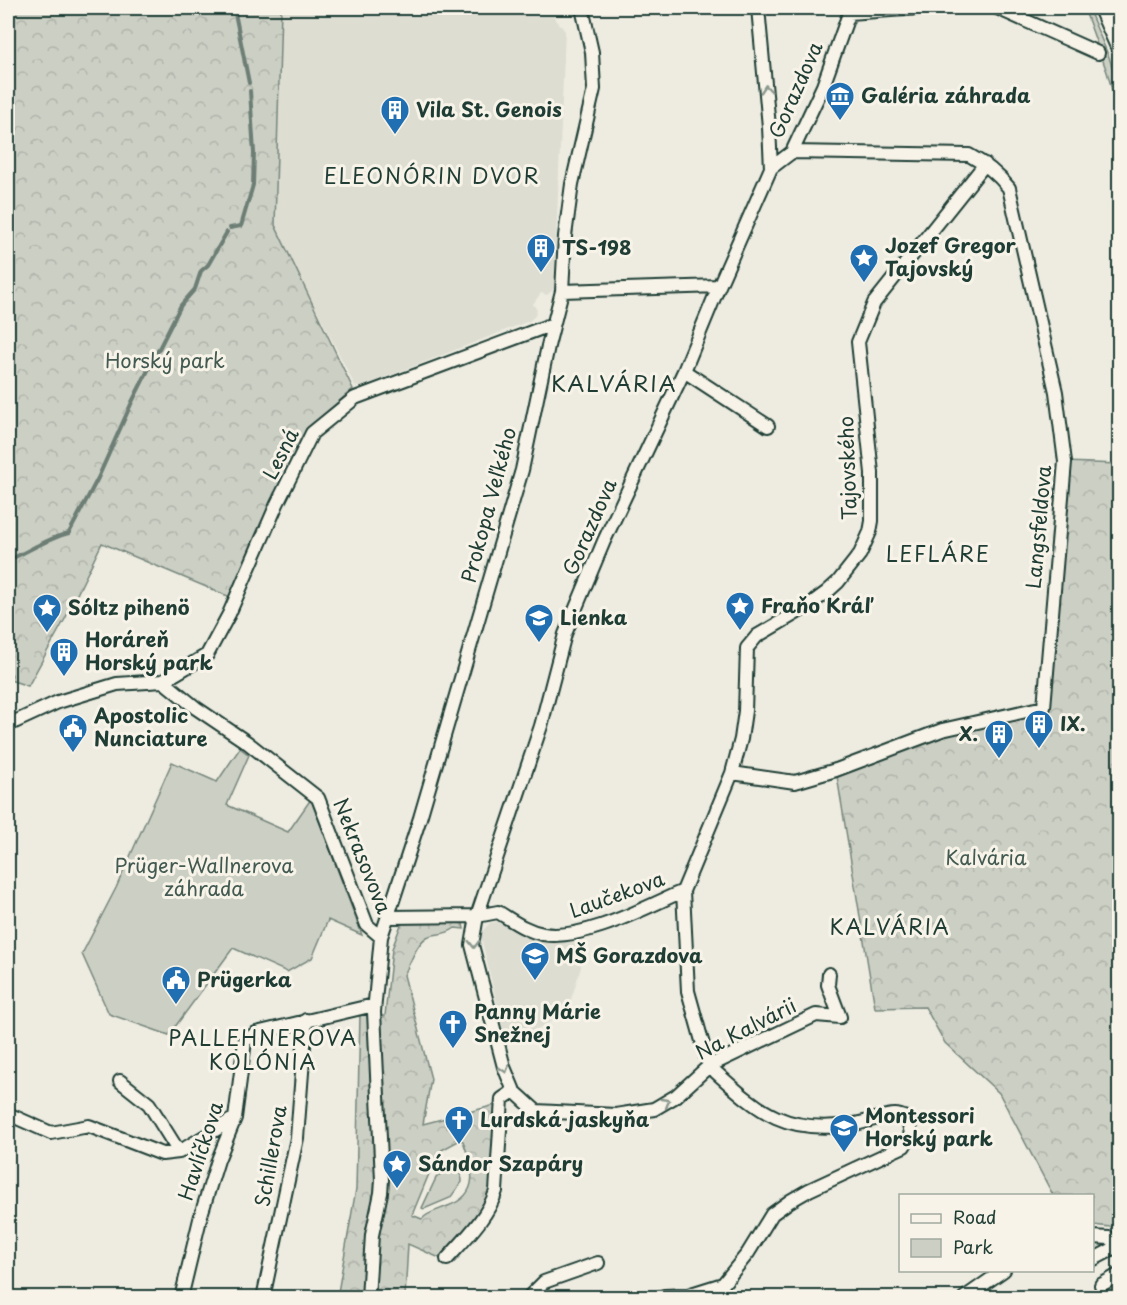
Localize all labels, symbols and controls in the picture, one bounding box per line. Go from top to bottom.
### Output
street label: Gorazdova [760,36,830,143]
museum icon: Galéria záhrada [824,80,856,122]
place label: Galéria záhrada [861,80,1031,110]
one-way arrow [760,85,773,94]
building icon: Vila St. Genois [379,94,411,136]
place label: Vila St. Genois [416,94,562,124]
district label: ELEONÓRIN DVOR [324,159,540,191]
place label: Jozef Gregor Tajovský [885,230,1017,283]
building icon: TS-198 [525,232,557,274]
place label: TS-198 [562,232,632,262]
place icon: Jozef Gregor Tajovský [848,242,880,284]
park label: Horský park [105,345,225,375]
district label: KALVÁRIA [551,366,677,399]
street label: Tajovského [830,415,864,521]
street label: Lesná [254,422,306,484]
street label: Prokopa Veľkého [453,424,523,586]
street label: Langsfeldova [1018,463,1058,590]
street label: Gorazdova [554,473,624,580]
district label: LEFLÁRE [886,537,990,569]
place icon: Fraňo Kráľ [724,590,756,632]
place label: Fraňo Kráľ [761,590,874,620]
place icon: Sóltz pihenö [31,592,63,634]
place label: Sóltz pihenö [68,592,190,622]
school or university icon: Lienka [523,602,555,644]
place label: Lienka [560,602,628,632]
place label: Horáreň Horský park [85,624,213,677]
building icon: Horáreň Horský park [48,636,80,678]
place label: Apostolic Nunciature [94,700,208,753]
building icon: IX. [1023,708,1055,750]
place label: IX. [1060,708,1086,738]
public building icon: Apostolic Nunciature [57,712,89,754]
place label: X. [958,718,978,748]
building icon: X. [983,718,1015,760]
street label: Nekrasovova [326,793,400,919]
park label: Kalvária [945,842,1027,872]
park label: Prüger-Wallnerova záhrada [115,850,294,903]
street label: Laučekova [565,863,669,925]
district label: KALVÁRIA [830,910,950,942]
one-way arrow [468,940,480,949]
school or university icon: MŠ Gorazdova [519,940,551,982]
place label: MŠ Gorazdova [556,940,703,970]
public building icon: Prügerka [160,964,192,1006]
place label: Prügerka [197,964,292,994]
street label: Na Kalvárii [690,990,801,1066]
place label: Panny Márie Snežnej [474,996,601,1049]
church icon: Panny Márie Snežnej [437,1008,469,1050]
district label: PALLEHNEROVA KOLÓNIA [168,1021,358,1077]
one-way arrow [498,1063,510,1074]
street label: Havlíčkova [170,1097,230,1204]
one-way arrow [660,1098,670,1109]
place label: Montessori Horský park [865,1100,993,1153]
street label: Schillerova [246,1102,294,1209]
church icon: Lurdská jaskyňa [443,1104,475,1146]
place label: Lurdská jaskyňa [480,1104,650,1134]
school or university icon: Montessori Horský park [828,1112,860,1154]
place icon: Sándor Szapáry [381,1148,413,1190]
place label: Sándor Szapáry [418,1148,583,1178]
legend [899,1194,1094,1272]
text: Road [953,1203,997,1230]
text: Park [953,1233,993,1260]

